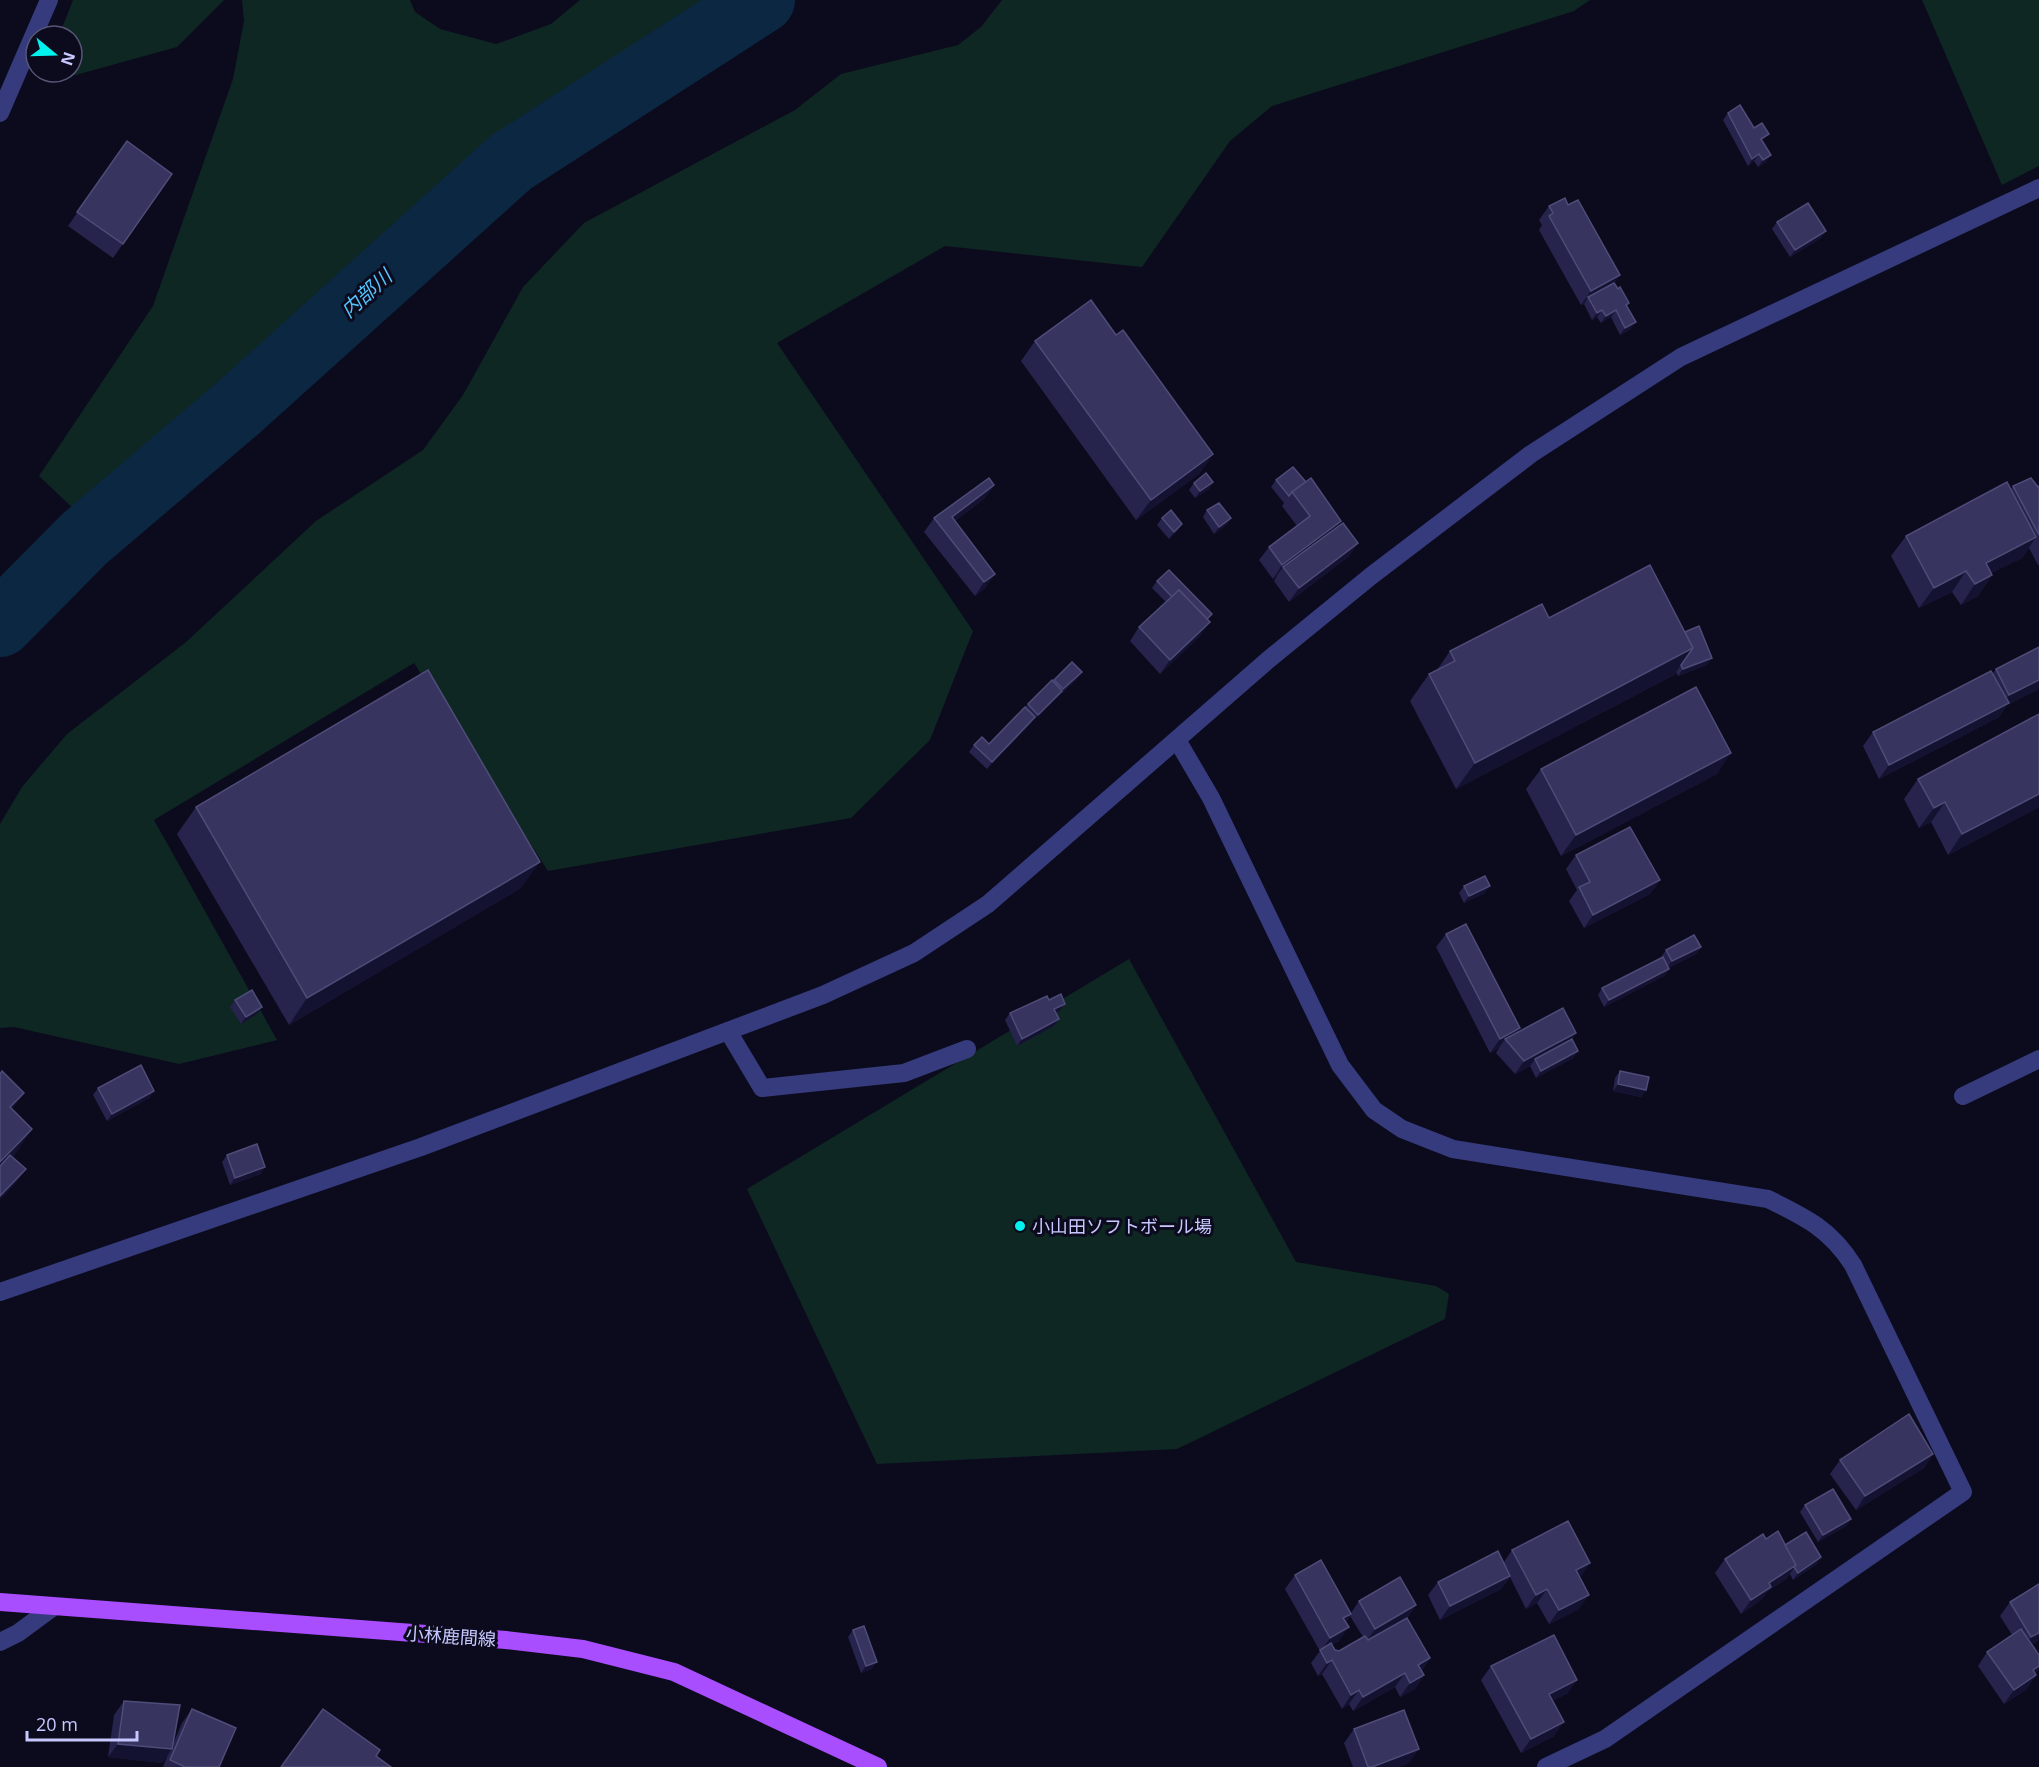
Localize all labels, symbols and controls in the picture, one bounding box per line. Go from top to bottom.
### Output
north arrow [24,24,84,84]
text: N [56,49,81,69]
water label: 内部川 [335,262,399,323]
place label: 小山田ソフトボール場 [1032,1214,1212,1238]
marker: 小山田ソフトボール場 [1013,1219,1027,1233]
street label: 小林鹿間線 [405,1621,497,1651]
scale bar [27,1704,136,1742]
text: 20 m [36,1712,78,1736]

